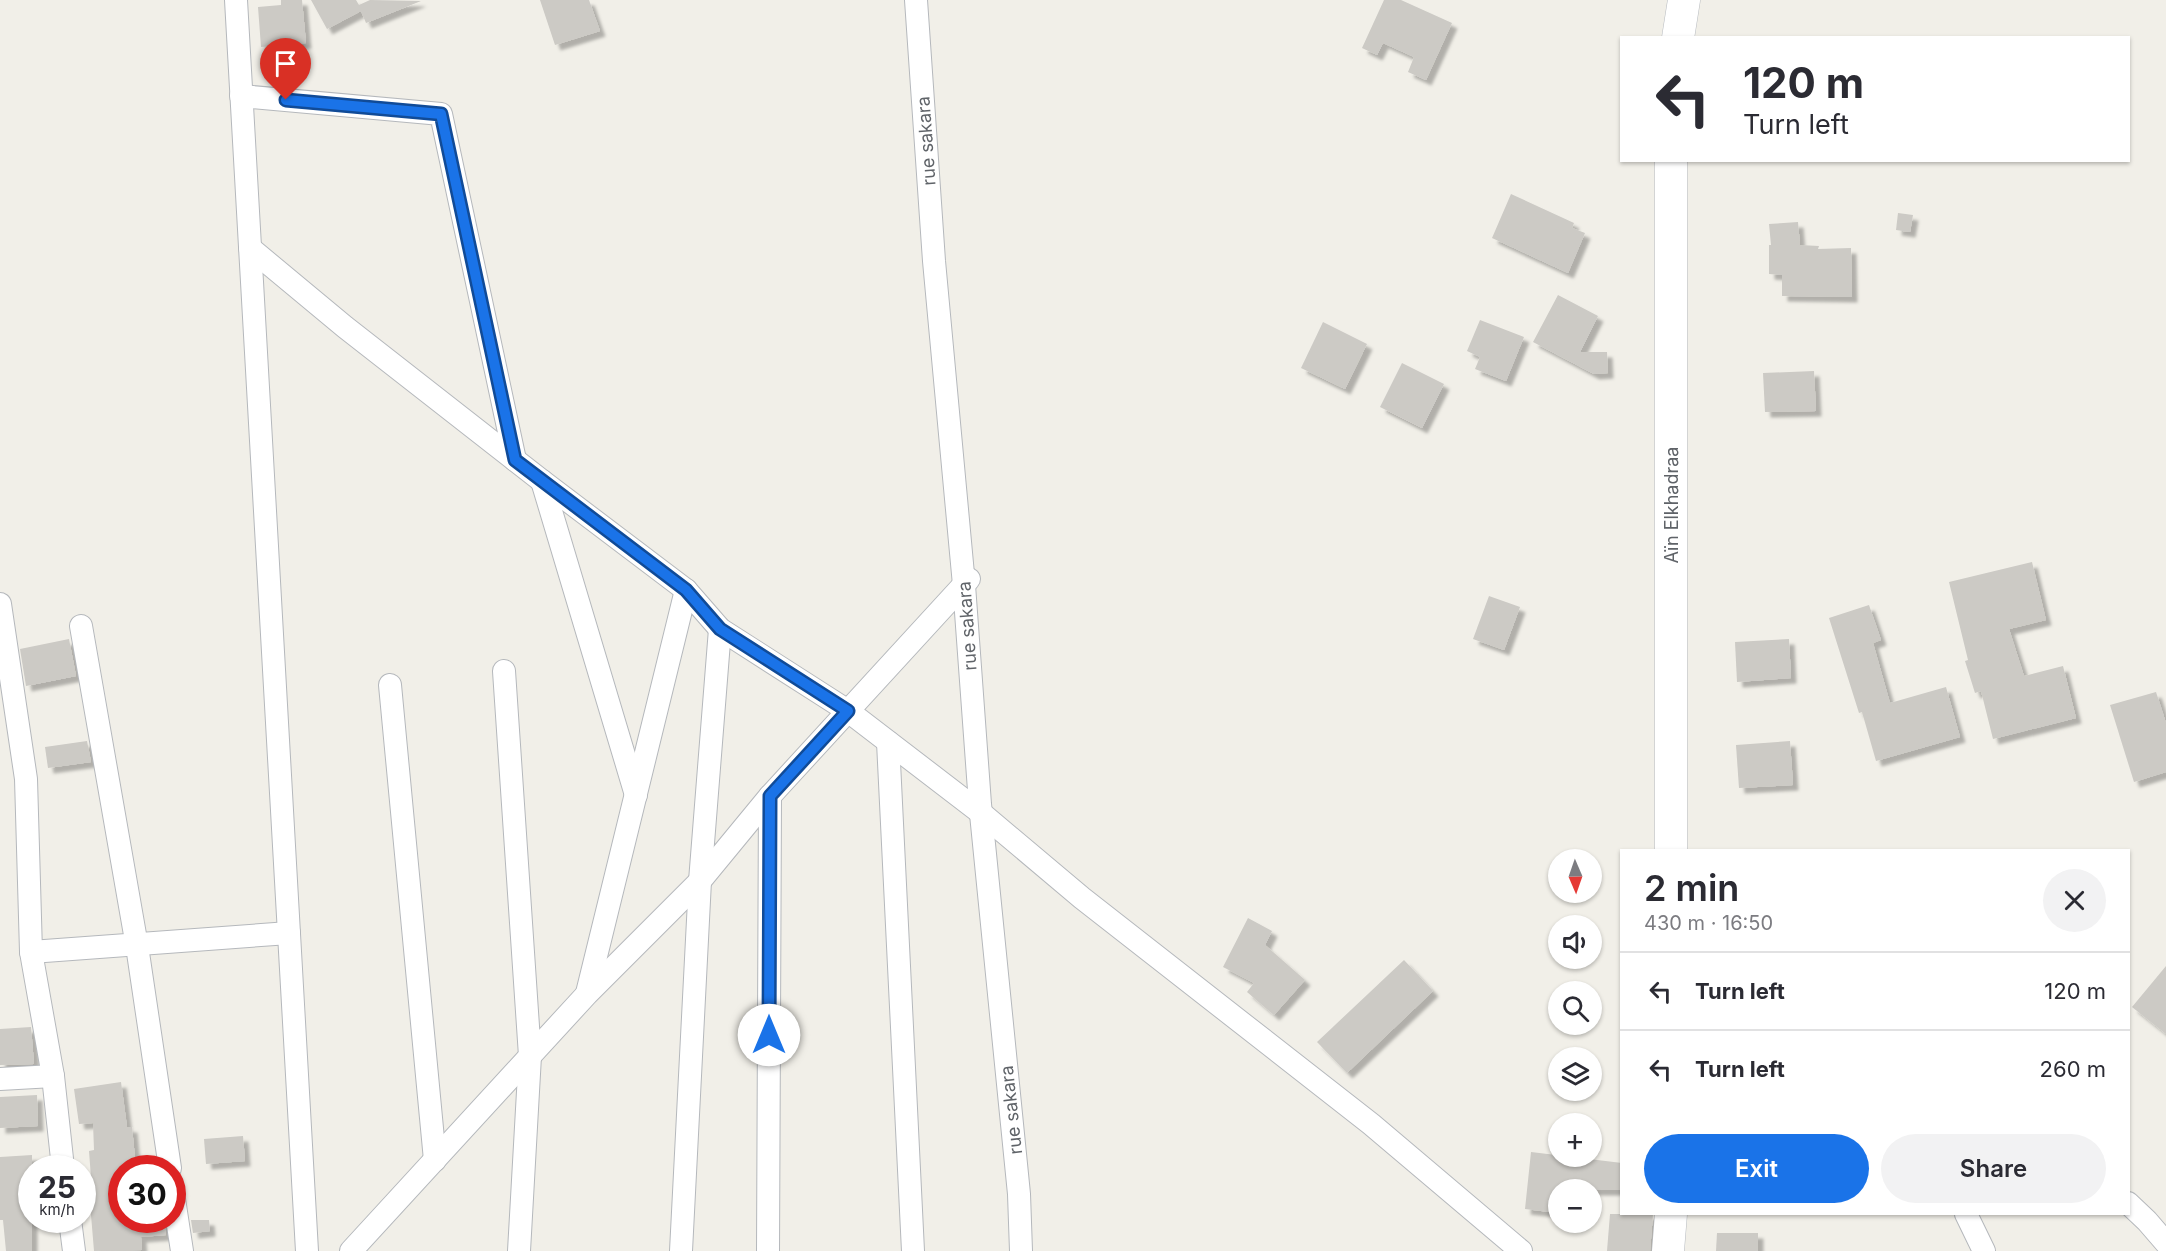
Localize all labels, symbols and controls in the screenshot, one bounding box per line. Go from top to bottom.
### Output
pin [260,38,311,100]
icon: arrive [269,47,302,80]
text: 120 m [1743,57,1864,108]
icon: left [1644,60,1722,138]
street label: rue sakara [912,96,940,186]
text: Turn left [1743,108,1849,141]
street label: Aïn Elkhadraa [1661,447,1682,563]
street label: rue sakara [953,581,981,671]
north arrow [1548,849,1602,903]
map controls [1548,849,1602,1233]
text: 2 min [1644,866,1739,910]
button: close [2043,869,2106,932]
text: 430 m · 16:50 [1644,911,1773,935]
button: sound [1548,915,1602,969]
icon: left [1644,975,1677,1008]
text: Turn left [1695,978,1785,1004]
text: 120 m [2044,978,2106,1004]
button: search [1548,981,1602,1035]
position arrow [737,1003,801,1067]
button: layers [1548,1047,1602,1101]
icon: left [1644,1053,1677,1086]
text: Turn left [1695,1056,1785,1082]
text: 260 m [2040,1056,2106,1082]
street label: rue sakara [996,1064,1026,1156]
button: + [1548,1113,1602,1167]
button: Exit [1644,1134,1869,1203]
button: Share [1881,1134,2106,1203]
speed limit sign: 30 [108,1155,186,1233]
text: 25 [38,1169,76,1205]
button: − [1548,1179,1602,1233]
text: km/h [39,1200,75,1219]

